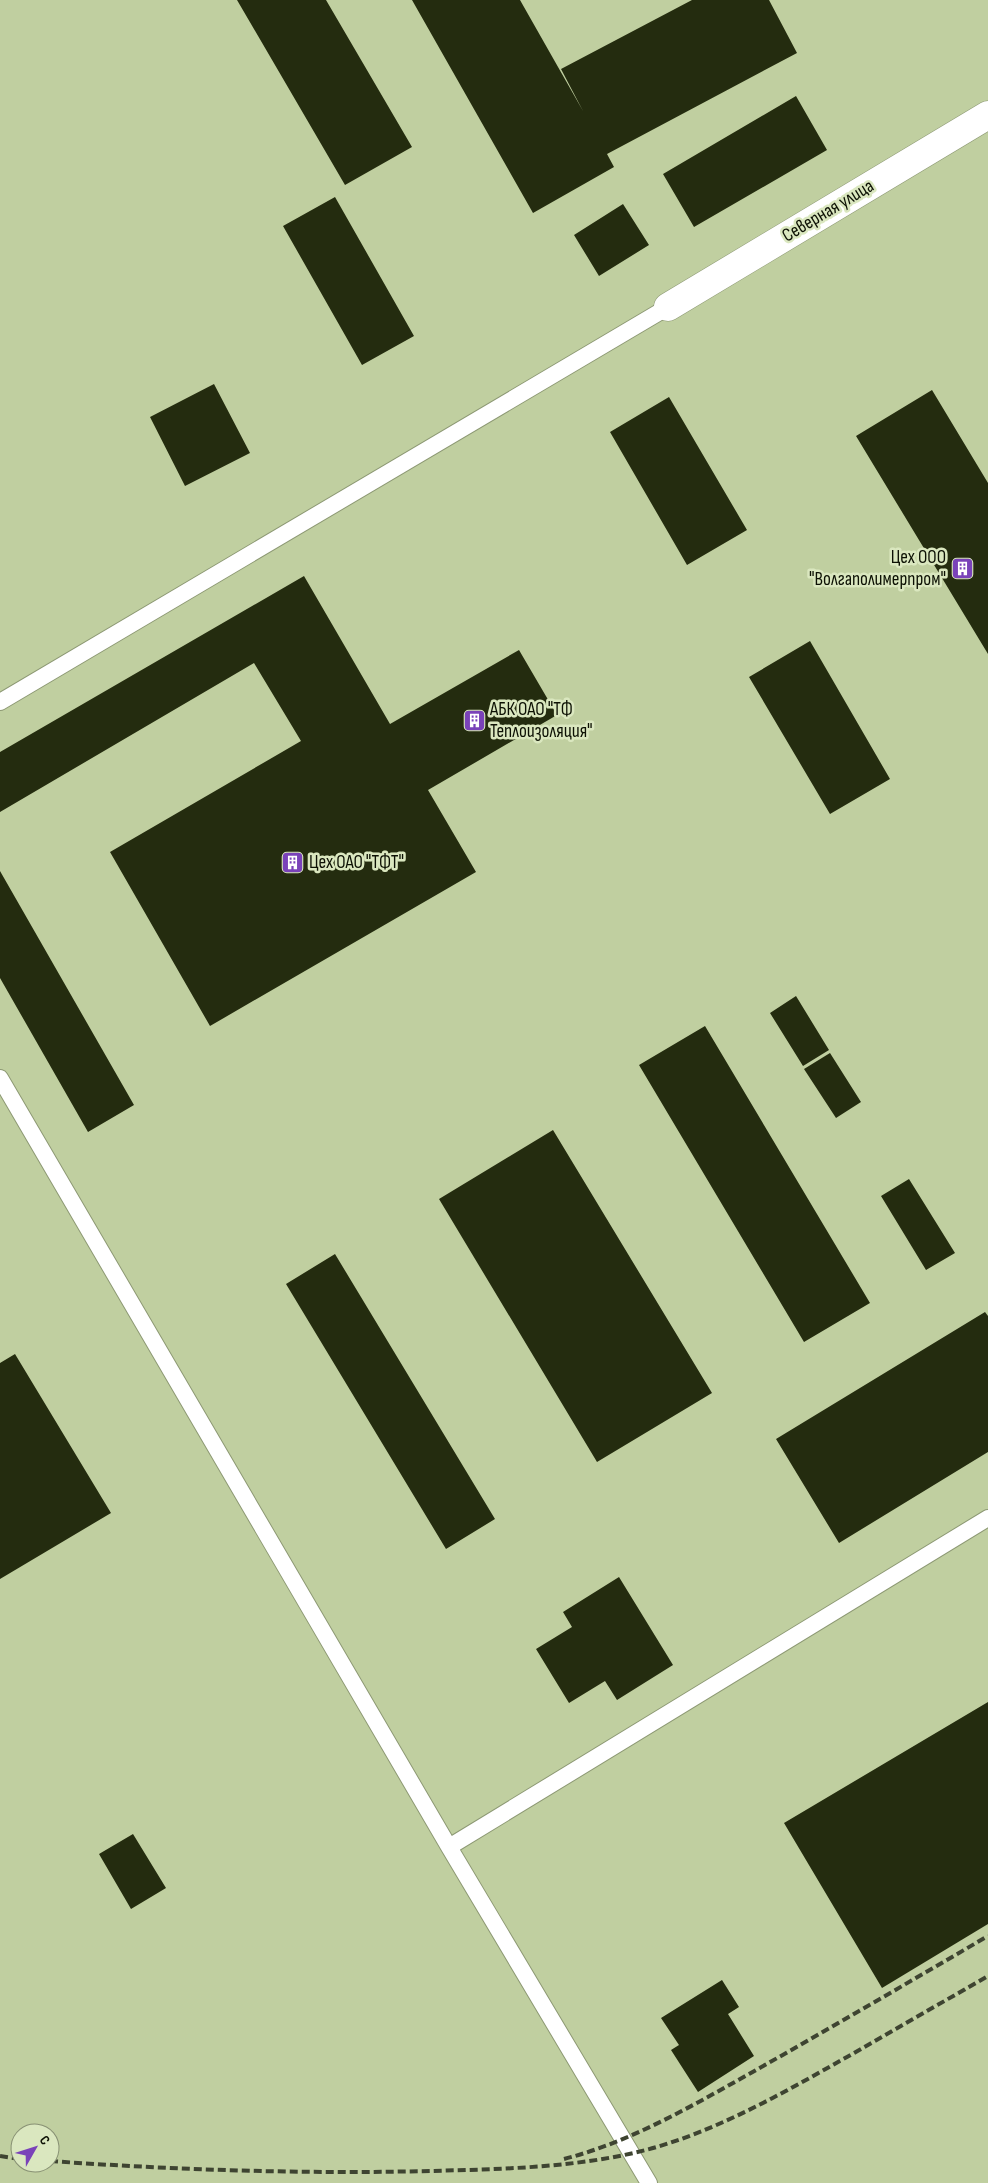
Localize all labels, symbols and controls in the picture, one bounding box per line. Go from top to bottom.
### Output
street label: Северная улица [778,175,878,247]
place label: Цех ООО "Волгаполимерпром" [809,546,946,591]
building icon: Цех ООО "Волгаполимерпром" [950,556,974,580]
place label: АБК ОАО "ТФ Теплоизоляция" [489,698,593,743]
building icon: АБК ОАО "ТФ Теплоизоляция" [462,708,486,732]
building icon: Цех ОАО "ТФТ" [281,850,305,874]
place label: Цех ОАО "ТФТ" [309,851,404,874]
north arrow [10,2123,60,2173]
text: С [36,2132,54,2148]

